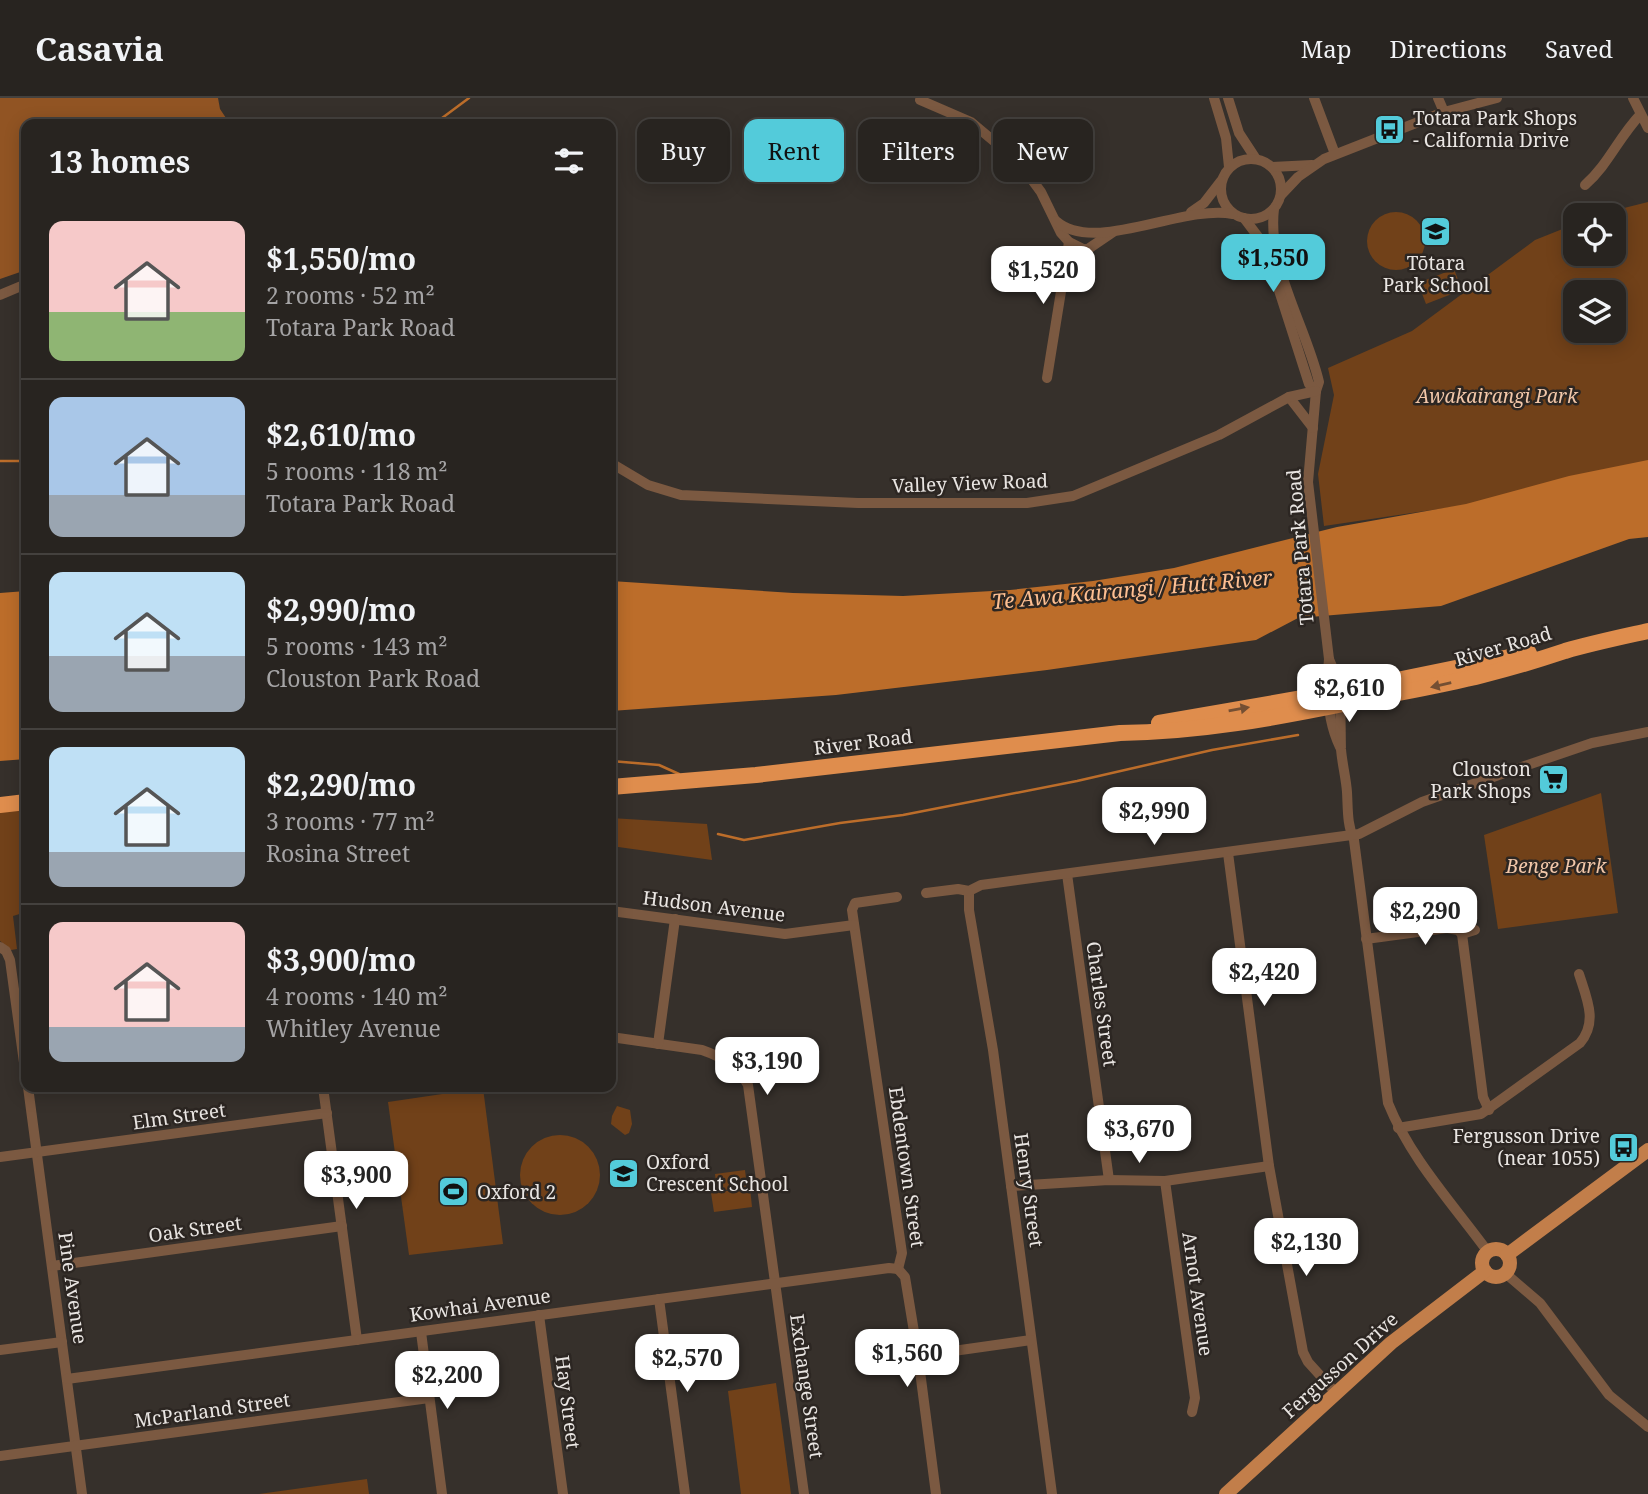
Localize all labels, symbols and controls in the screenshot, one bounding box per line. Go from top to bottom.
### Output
text: Casavia [35,26,164,71]
text: Map [1301,32,1352,65]
text: Directions [1390,32,1507,65]
text: Saved [1545,32,1613,65]
place label: Totara Park Shops - California Drive [1413,105,1577,153]
bus stop icon: Totara Park Shops - California Drive [1373,112,1407,146]
chip: Buy [637,119,730,182]
chip: Rent [744,119,844,182]
chip: Filters [858,119,979,182]
chip: New [993,119,1093,182]
text: 13 homes [49,141,190,182]
icon: filters [550,142,588,180]
map controls [1563,203,1626,343]
button: locate [1563,203,1626,266]
school or university icon: Tōtara Park School [1419,215,1453,249]
pin: $1,550 [1216,234,1330,294]
text: $1,550/mo [266,238,416,279]
text: $1,550 [1237,241,1309,273]
pin: $1,520 [986,246,1100,306]
icon: home [105,249,189,333]
place label: Tōtara Park School [1383,250,1489,298]
text: $1,520 [1007,253,1079,285]
text: 2 rooms · 52 m² [266,279,435,311]
button: layers [1563,280,1626,343]
text: Totara Park Road [266,311,455,343]
park label: Awakairangi Park [1414,383,1579,409]
text: $2,610/mo [266,414,416,455]
icon: home [105,425,189,509]
text: 5 rooms · 118 m² [266,455,448,487]
street label: Valley View Road [892,467,1049,499]
street label: Totara Park Road [1280,468,1320,626]
text: Totara Park Road [266,487,455,519]
water label: Te Awa Kairangi / Hutt River [991,563,1274,615]
text: $2,990/mo [266,589,416,630]
icon: home [105,600,189,684]
street label: River Road [1452,620,1555,672]
text: 5 rooms · 143 m² [266,630,448,662]
text: Clouston Park Road [266,662,480,694]
pin: $2,610 [1292,664,1406,724]
text: $2,610 [1313,671,1385,703]
one-way arrow [1430,680,1452,691]
one-way arrow [1228,703,1250,714]
street label: River Road [812,723,914,761]
place label: Clouston Park Shops [1430,756,1531,804]
supermarket icon: Clouston Park Shops [1537,763,1571,797]
text: $2,290/mo [266,764,416,805]
icon: home [105,775,189,859]
pin: $2,990 [1097,788,1211,847]
text: $2,990 [1118,794,1190,826]
text: 3 rooms · 77 m² [266,805,435,837]
text: Rosina Street [266,837,410,869]
park label: Benge Park [1505,853,1607,879]
street label: Hudson Avenue [641,884,787,928]
pin: $2,290 [1368,888,1482,947]
text: $2,290 [1389,894,1461,926]
text: $3,900/mo [266,939,416,980]
street label: Charles Street [1080,940,1124,1068]
pin: $2,420 [1207,948,1321,1008]
icon: home [105,950,189,1034]
text: $2,420 [1228,955,1300,987]
text: 4 rooms · 140 m² [266,980,448,1012]
text: Whitley Avenue [266,1012,441,1044]
pin: $3,190 [710,1038,824,1097]
text: $3,190 [731,1044,803,1076]
street label: Ebdentown Street [883,1085,931,1249]
street label: Elm Street [131,1097,227,1135]
pin: $3,670 [1082,1105,1196,1165]
text: $3,670 [1103,1112,1175,1144]
place label: Fergusson Drive (near 1055) [1453,1123,1600,1171]
bus stop icon: Fergusson Drive (near 1055) [1606,1130,1640,1164]
street label: Henry Street [1008,1131,1050,1249]
place label: Oxford Crescent School [646,1149,788,1197]
pin: $3,900 [299,1152,413,1211]
school or university icon: Oxford Crescent School [606,1156,640,1190]
text: $3,900 [320,1158,392,1190]
sports icon: Oxford 2 [437,1175,471,1209]
place label: Oxford 2 [477,1179,556,1205]
street label: Oak Street [147,1210,244,1248]
pin: $2,130 [1249,1218,1363,1278]
text: $2,130 [1270,1225,1342,1257]
street label: Pine Avenue [52,1230,94,1346]
street label: Arnot Avenue [1176,1230,1220,1358]
street label: Kowhai Avenue [408,1282,552,1328]
street label: Fergusson Drive [1277,1306,1403,1424]
street label: Exchange Street [784,1312,830,1460]
pin: $1,560 [850,1330,964,1389]
pin: $2,570 [630,1334,744,1394]
text: $1,560 [871,1336,943,1368]
text: $2,570 [651,1341,723,1373]
pin: $2,200 [390,1352,504,1411]
street label: Hay Street [549,1354,587,1451]
text: $2,200 [411,1358,483,1390]
street label: McParland Street [133,1386,292,1434]

